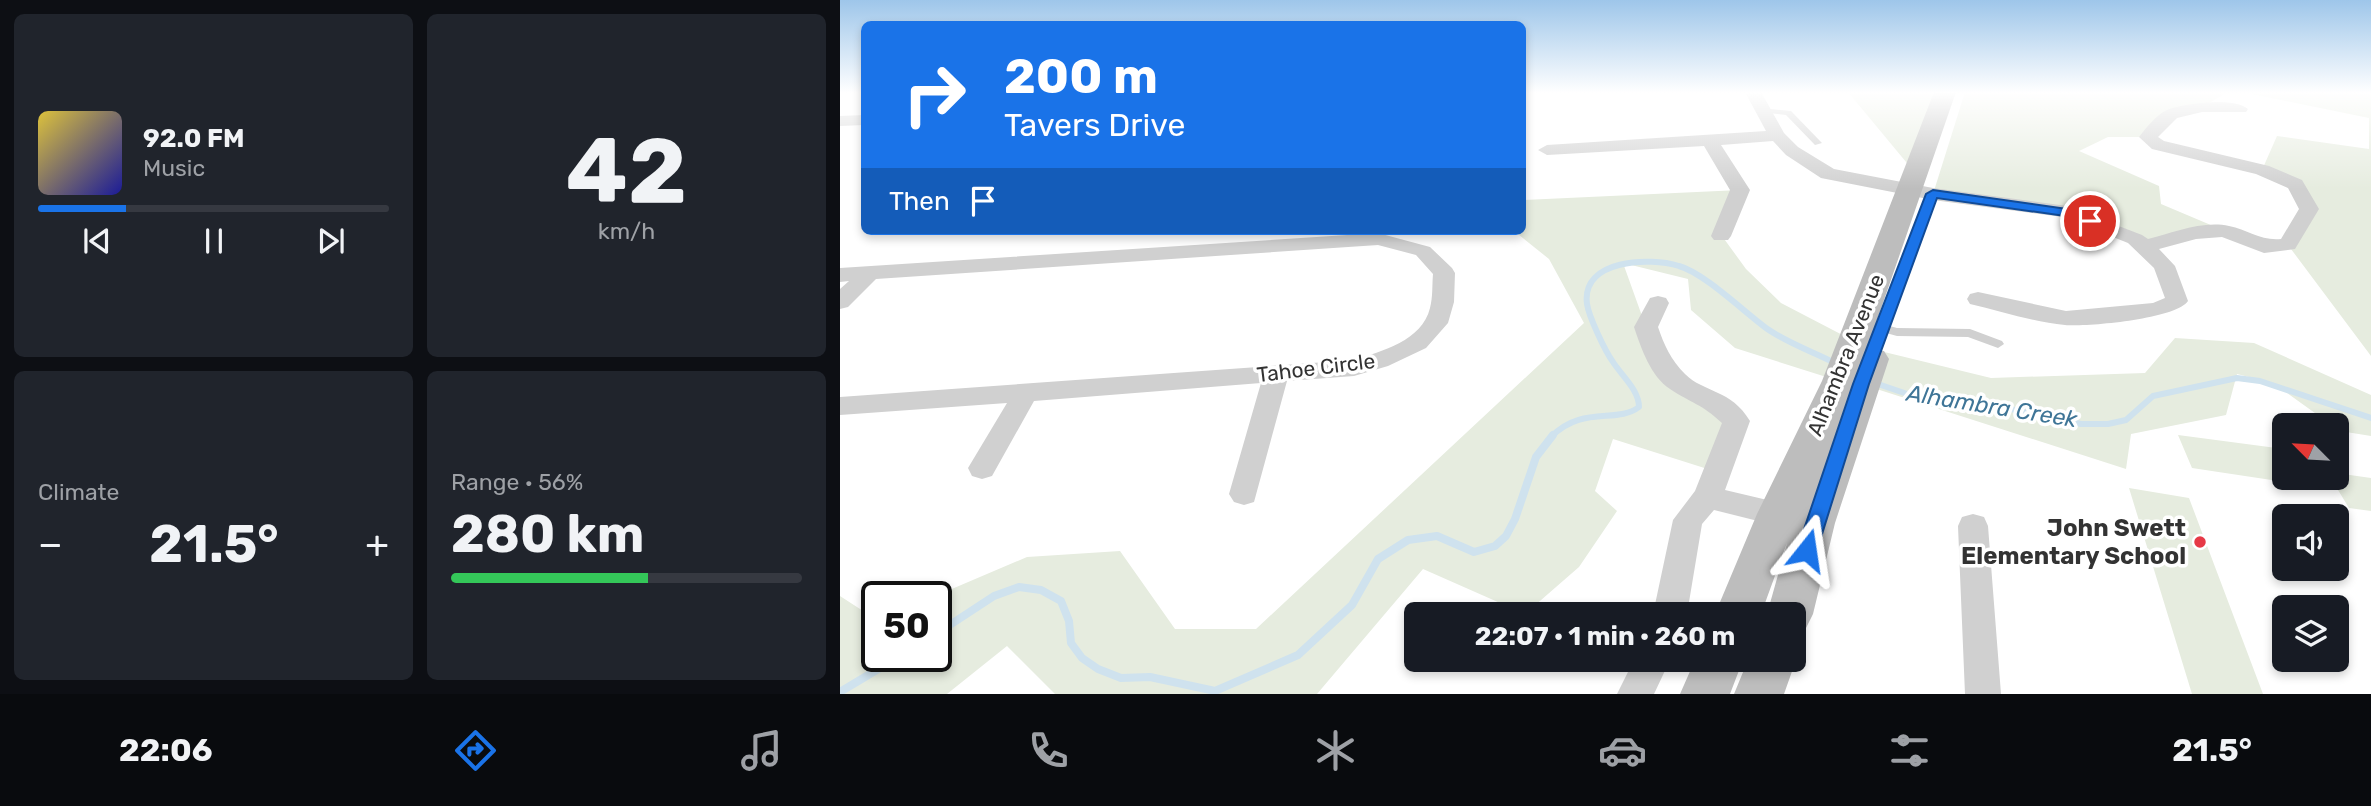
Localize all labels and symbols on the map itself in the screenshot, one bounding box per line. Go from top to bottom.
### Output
pin [2060,191,2120,251]
street label: Alhambra Avenue [1802,270,1889,439]
street label: Tahoe Circle [1255,348,1376,387]
water label: Alhambra Creek [1904,379,2080,433]
north arrow [2272,413,2348,490]
position arrow [1770,513,1844,587]
place label: John Swett Elementary School [1961,514,2186,570]
marker: John Swett Elementary School [2192,534,2208,550]
speed limit sign: 50 [861,581,952,672]

